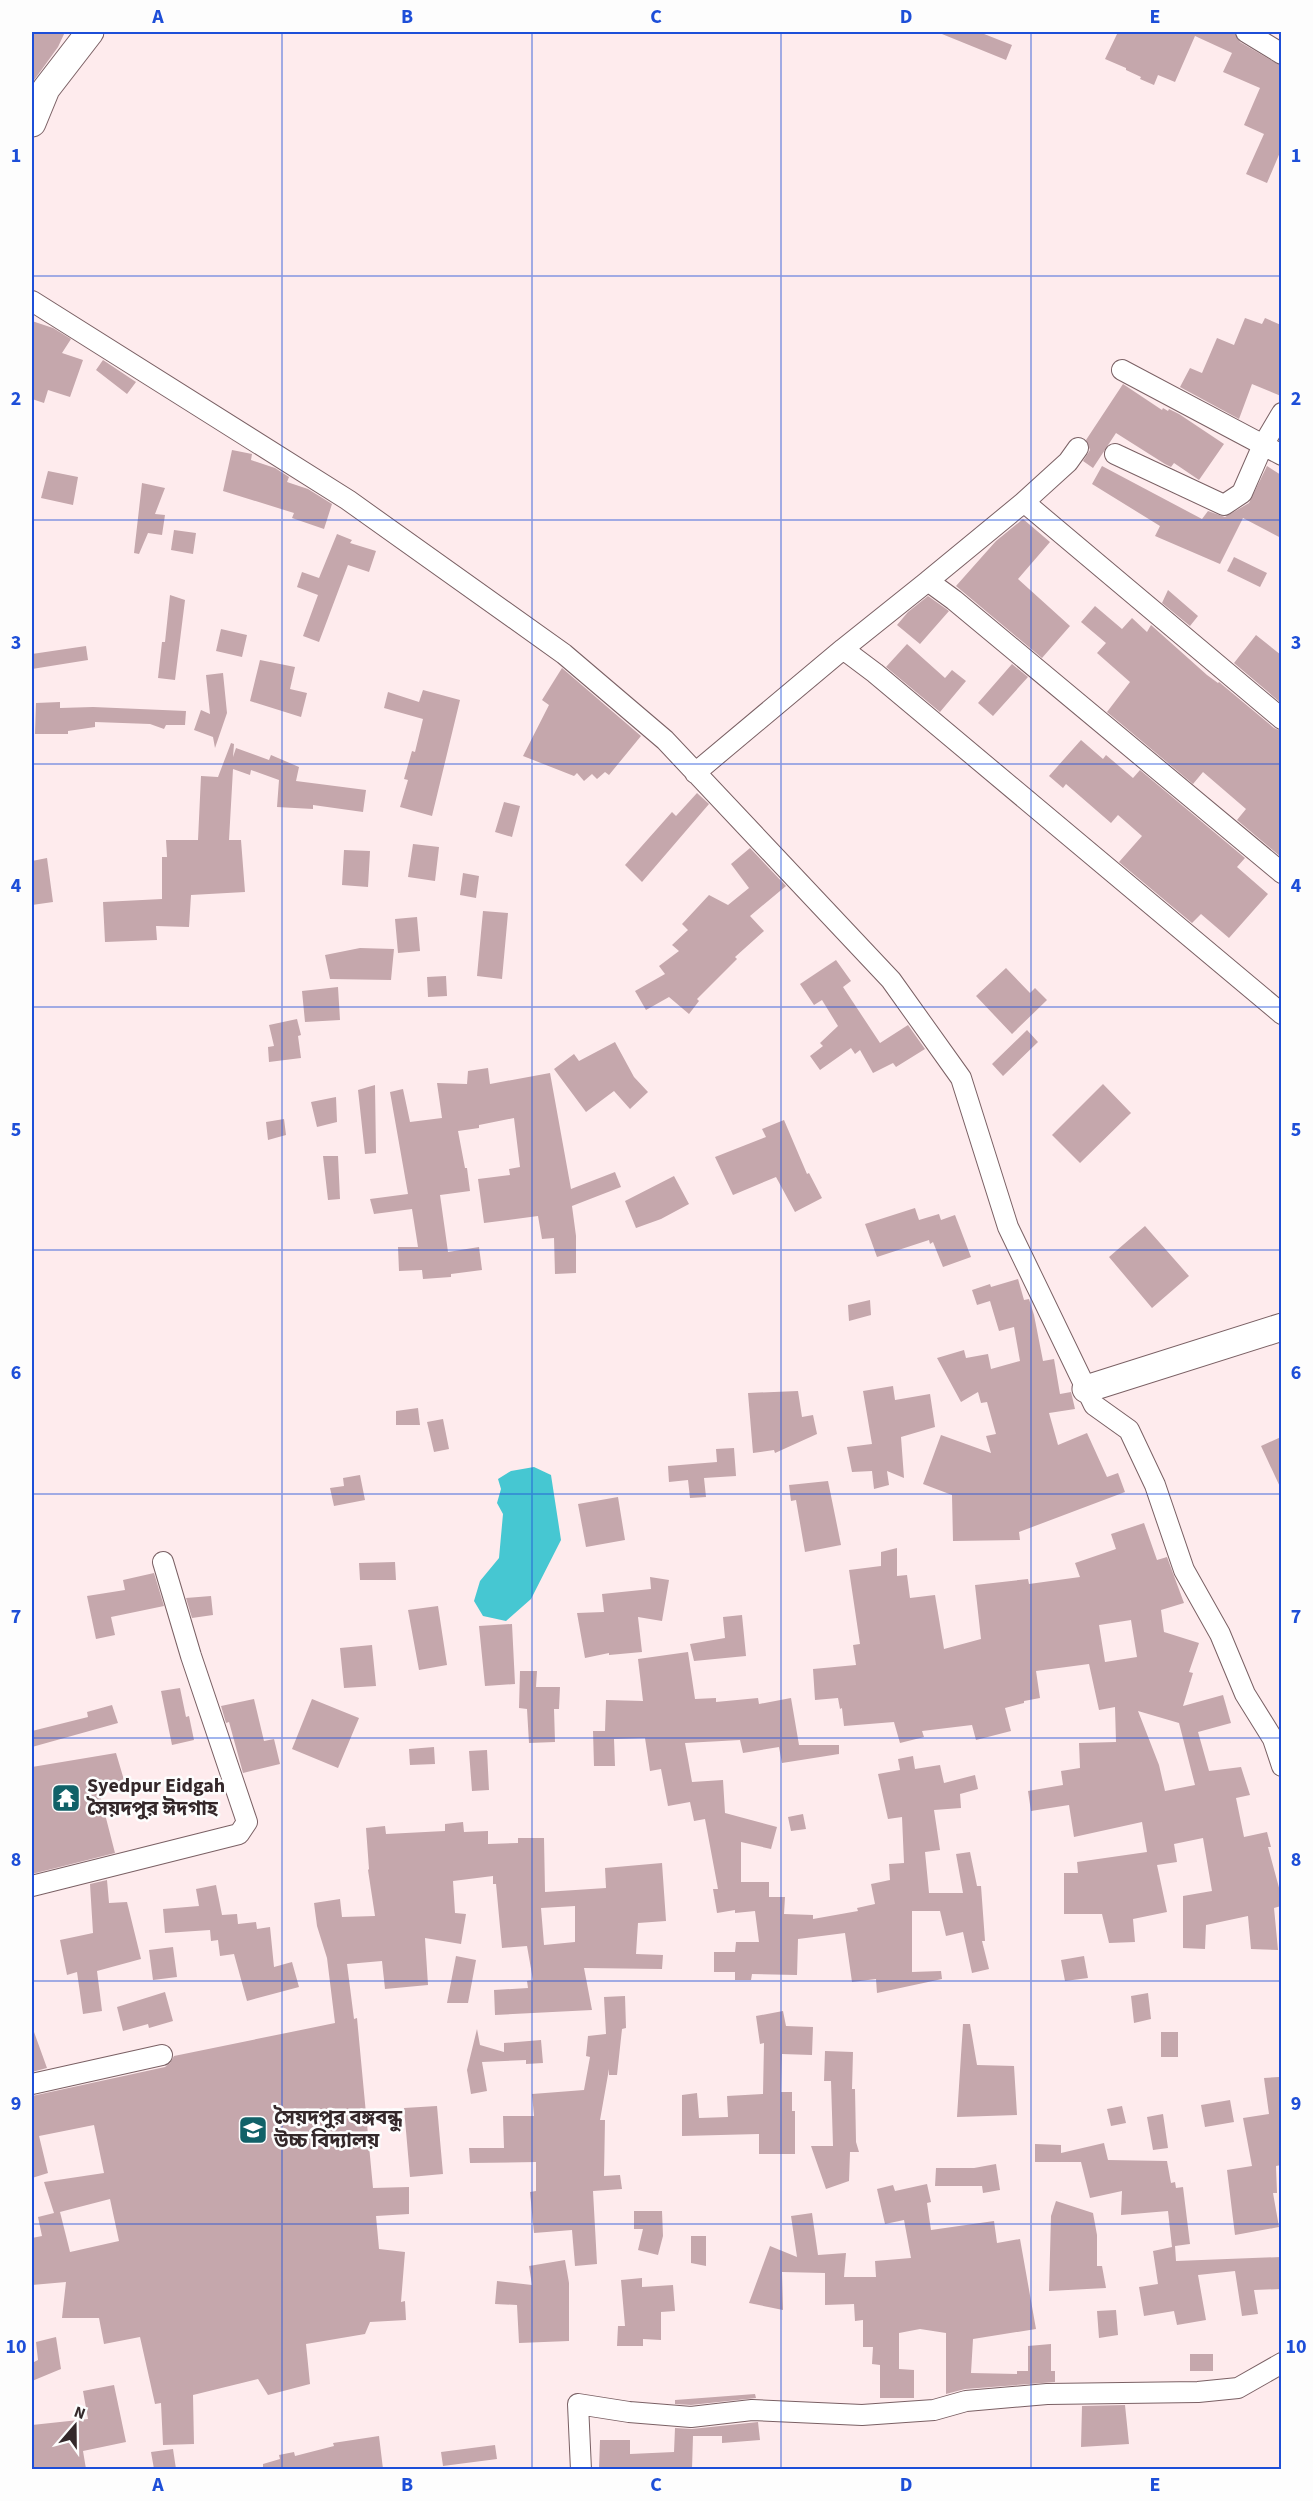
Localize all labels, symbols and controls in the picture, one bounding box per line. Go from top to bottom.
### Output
text: A [151,3,164,31]
text: B [401,3,413,31]
text: C [650,3,662,31]
text: D [900,3,912,31]
text: E [1150,3,1160,31]
text: 1 [11,142,21,170]
text: 1 [1291,142,1301,170]
text: 2 [11,385,21,413]
text: 2 [1291,385,1301,413]
text: 3 [11,629,21,657]
text: 3 [1291,629,1301,657]
text: 4 [11,872,22,900]
text: 4 [1291,872,1302,900]
text: 5 [11,1116,21,1144]
text: 5 [1291,1116,1301,1144]
text: 6 [11,1359,21,1387]
text: 6 [1291,1359,1301,1387]
text: 7 [11,1603,21,1631]
text: 7 [1291,1603,1301,1631]
place label: Syedpur Eidgah সৈয়দপুর ঈদগাহ [86,1772,225,1823]
temple icon: Syedpur Eidgah সৈয়দপুর ঈদগাহ [50,1782,82,1814]
text: 8 [11,1846,21,1874]
text: 8 [1291,1846,1301,1874]
text: 9 [11,2090,21,2118]
text: 9 [1291,2090,1301,2118]
place label: সৈয়দপুর বঙ্গবন্ধু উচ্চ বিদ্যালয় [273,2104,403,2155]
school or university icon: সৈয়দপুর বঙ্গবন্ধু উচ্চ বিদ্যালয় [237,2114,269,2146]
text: 10 [5,2333,27,2361]
text: 10 [1285,2333,1307,2361]
north arrow [45,2396,105,2456]
text: N [71,2401,89,2425]
text: A [151,2471,164,2499]
text: B [401,2471,413,2499]
text: C [650,2471,662,2499]
text: D [900,2471,912,2499]
text: E [1150,2471,1160,2499]

